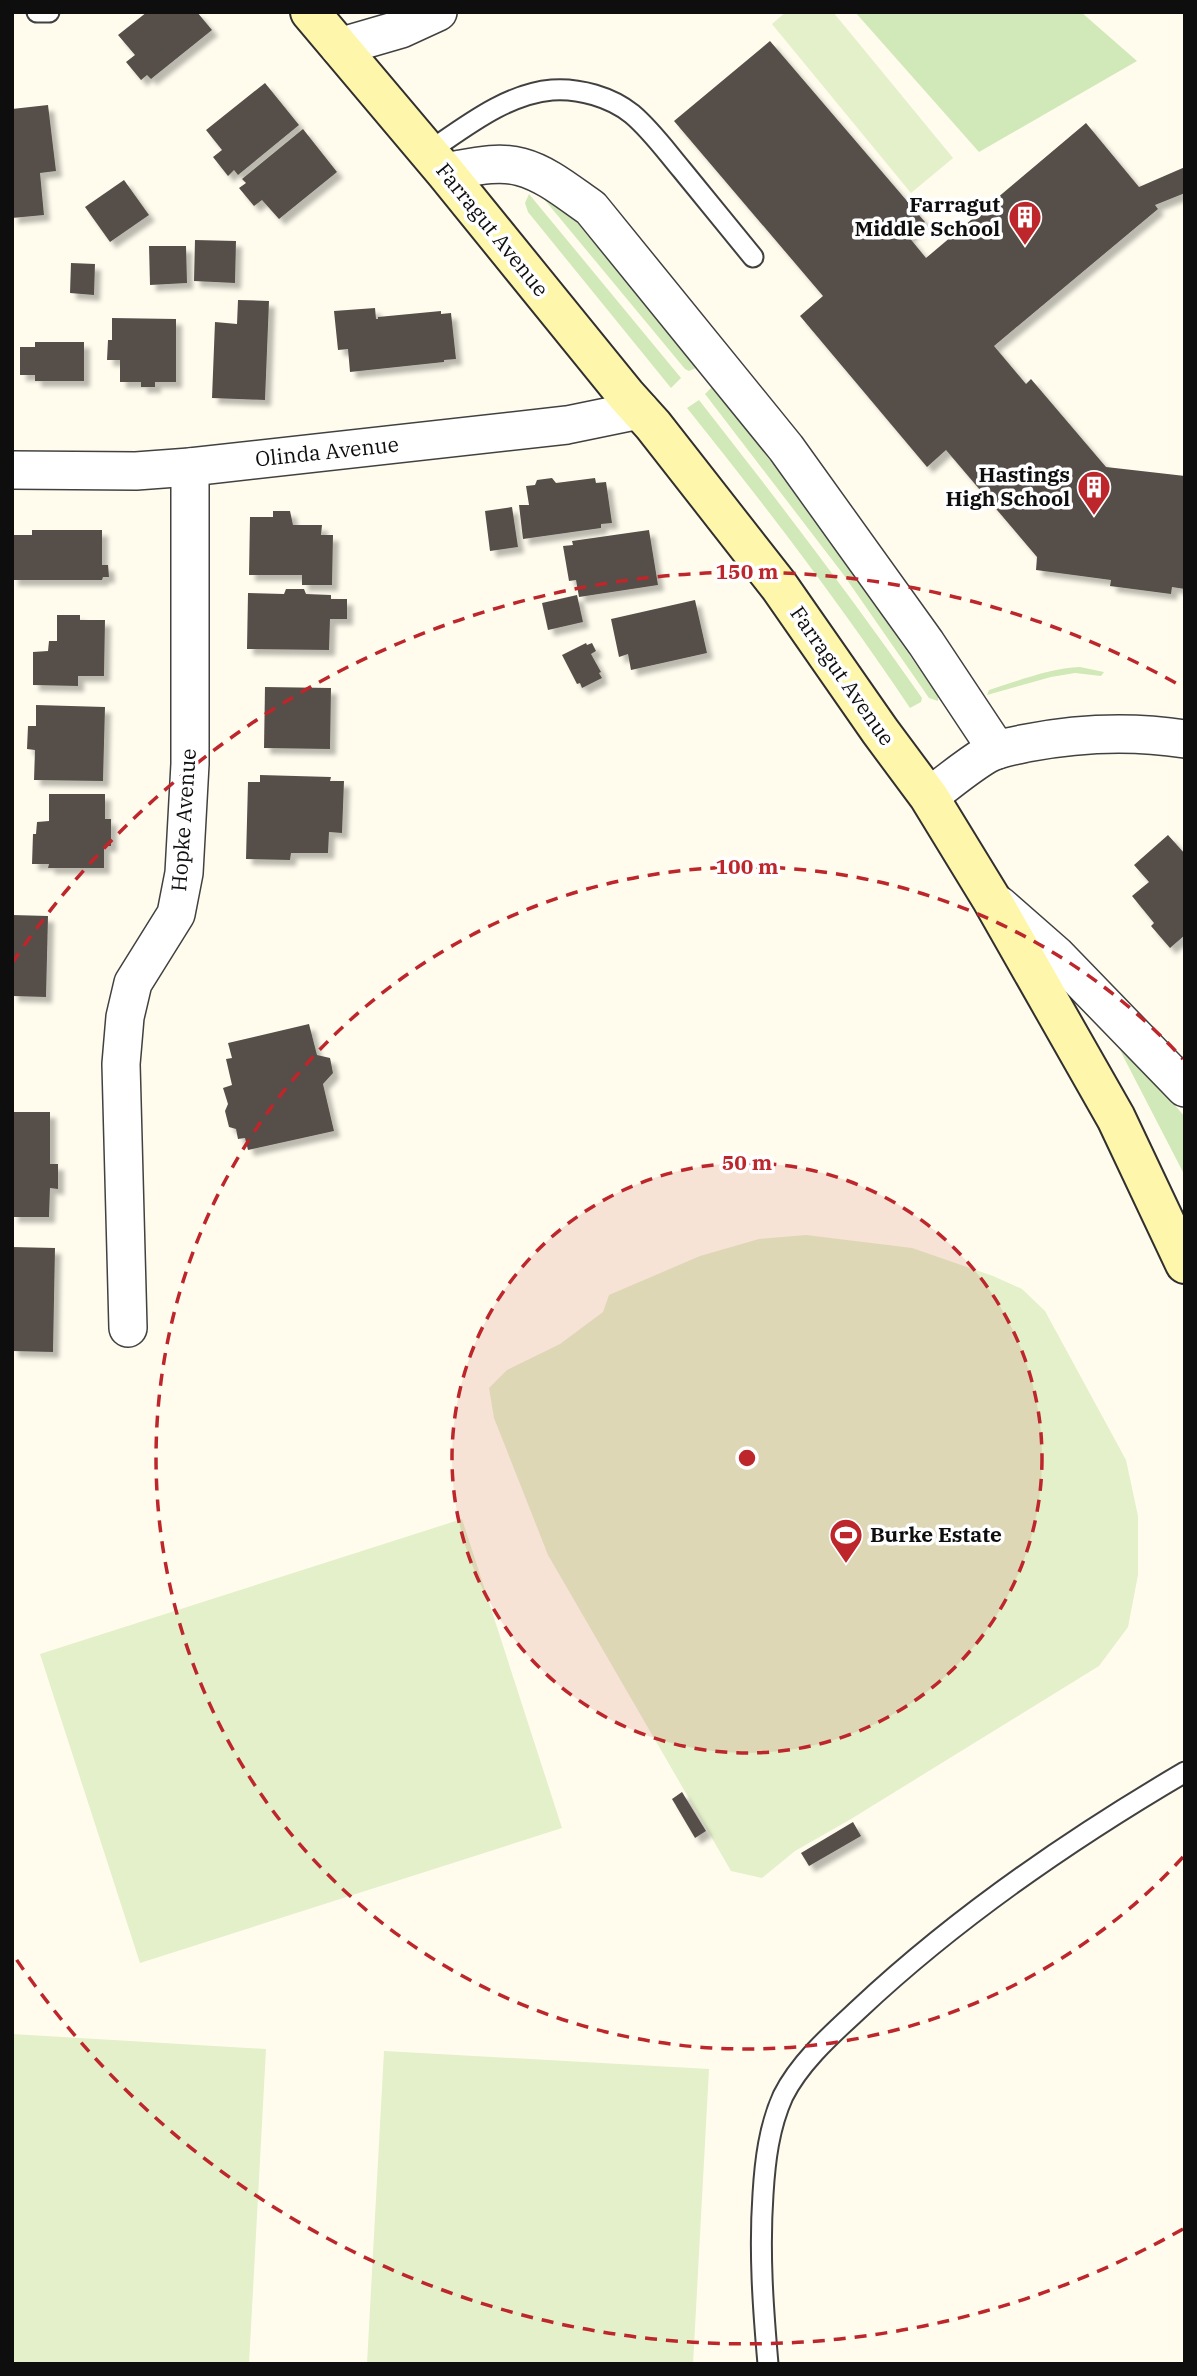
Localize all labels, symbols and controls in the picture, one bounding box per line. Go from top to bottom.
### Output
street label: Farragut Avenue [430,157,555,302]
place label: Farragut Middle School [854,190,1000,242]
building icon: Farragut Middle School [1006,198,1044,247]
street label: Olinda Avenue [254,430,400,472]
place label: Hastings High School [946,460,1070,512]
building icon: Hastings High School [1075,468,1113,517]
text: 150 m [715,557,779,585]
street label: Farragut Avenue [784,600,901,751]
street label: Hopke Avenue [164,748,202,892]
text: 100 m [715,852,779,880]
text: 50 m [722,1148,772,1176]
centre of rings [735,1446,759,1470]
sports icon: Burke Estate [827,1516,865,1565]
place label: Burke Estate [870,1520,1002,1548]

